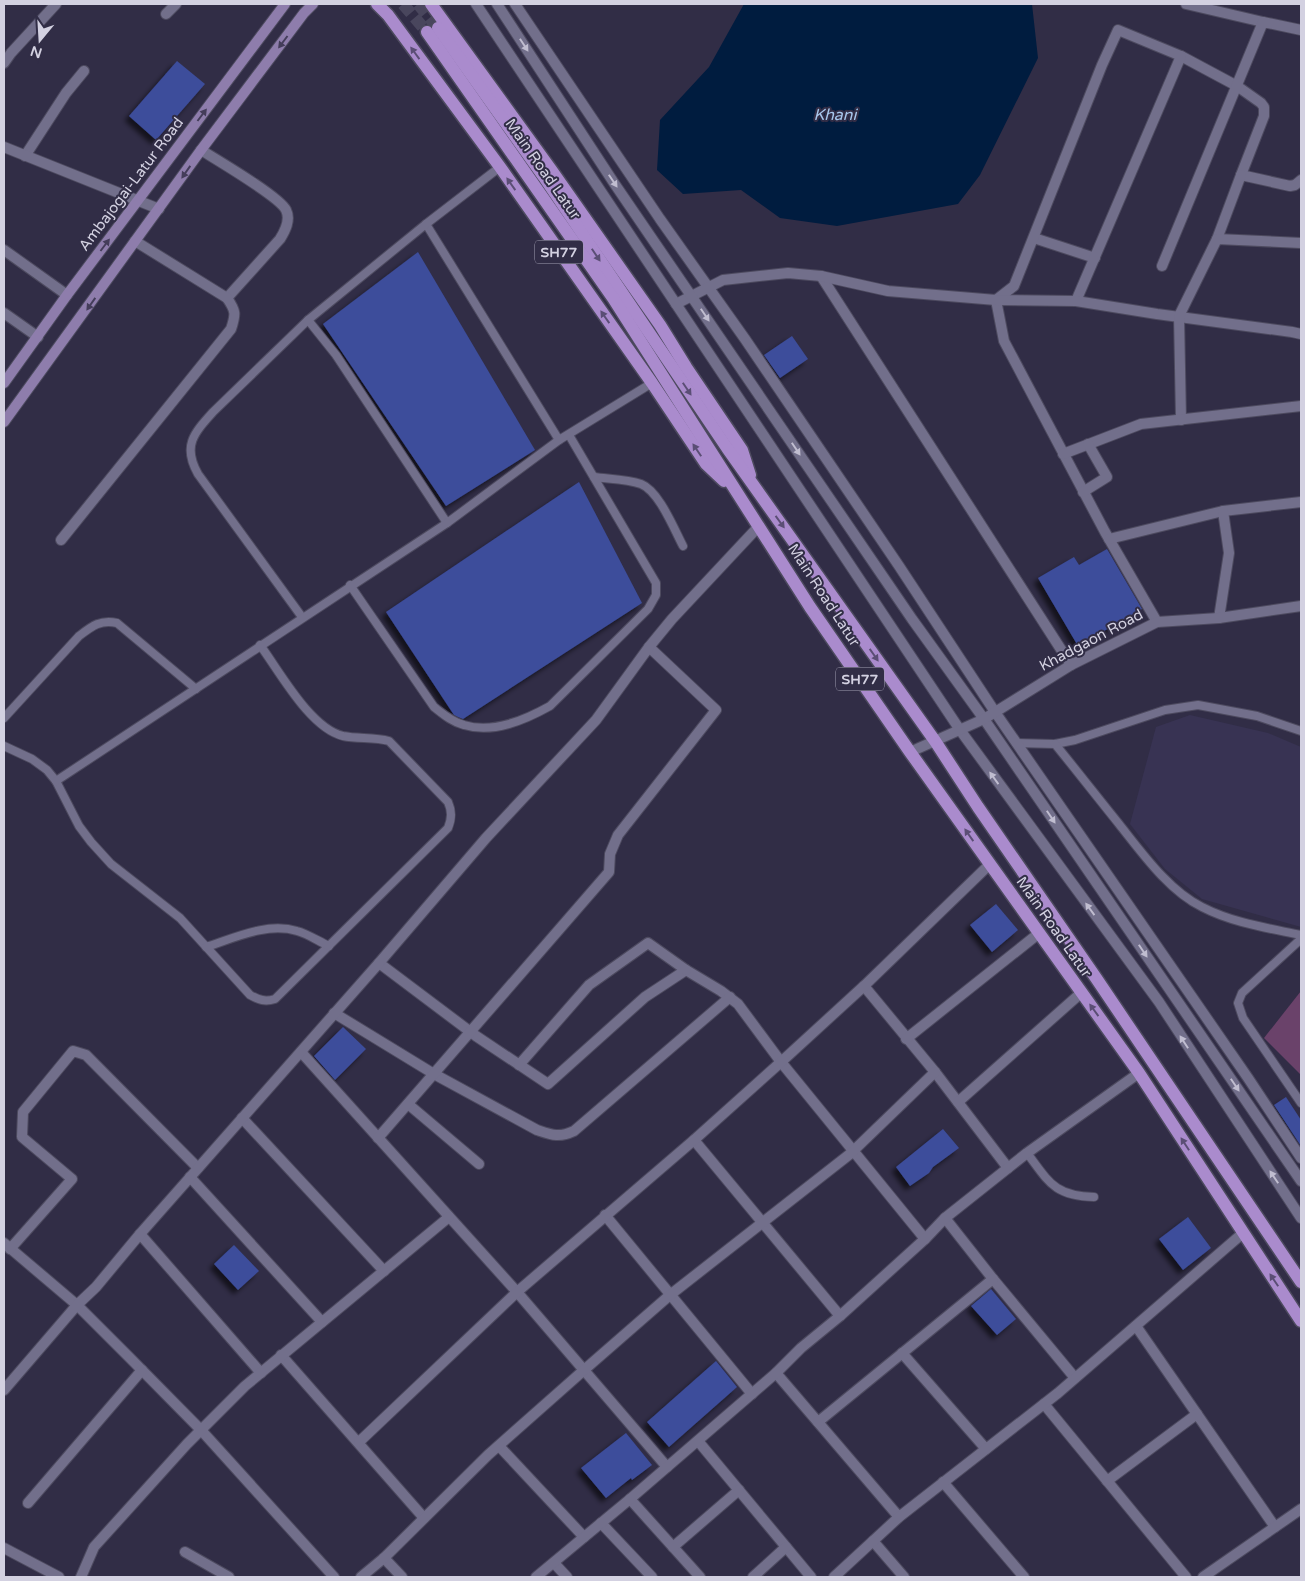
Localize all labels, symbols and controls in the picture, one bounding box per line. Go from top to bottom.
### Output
north arrow [15,15,65,65]
one-way arrow [277,35,288,48]
one-way arrow [519,38,529,51]
text: N [28,42,44,62]
one-way arrow [410,46,420,60]
water label: Khani [813,105,859,125]
one-way arrow [197,108,207,122]
street label: Ambajogai-Latur Road [75,114,187,254]
street label: Main Road Latur [502,115,585,223]
one-way arrow [181,165,191,179]
one-way arrow [608,174,617,188]
one-way arrow [506,177,516,190]
one-way arrow [99,239,110,252]
road number: SH77 [535,240,583,264]
one-way arrow [591,248,601,261]
one-way arrow [85,297,96,310]
one-way arrow [700,308,710,321]
one-way arrow [600,310,610,323]
one-way arrow [682,383,692,396]
one-way arrow [791,442,801,456]
one-way arrow [692,444,702,457]
one-way arrow [775,516,785,529]
street label: Main Road Latur [784,540,864,650]
street label: Khadgaon Road [1036,605,1146,675]
one-way arrow [869,648,879,662]
road number: SH77 [836,668,884,691]
one-way arrow [989,772,1000,785]
one-way arrow [1046,810,1056,824]
one-way arrow [964,828,974,842]
street label: Main Road Latur [1013,873,1096,981]
one-way arrow [1085,903,1096,916]
one-way arrow [1138,945,1148,958]
one-way arrow [1089,1003,1099,1017]
one-way arrow [1179,1035,1189,1048]
one-way arrow [1231,1078,1240,1092]
one-way arrow [1181,1138,1190,1151]
one-way arrow [1269,1170,1279,1184]
one-way arrow [1269,1274,1279,1287]

